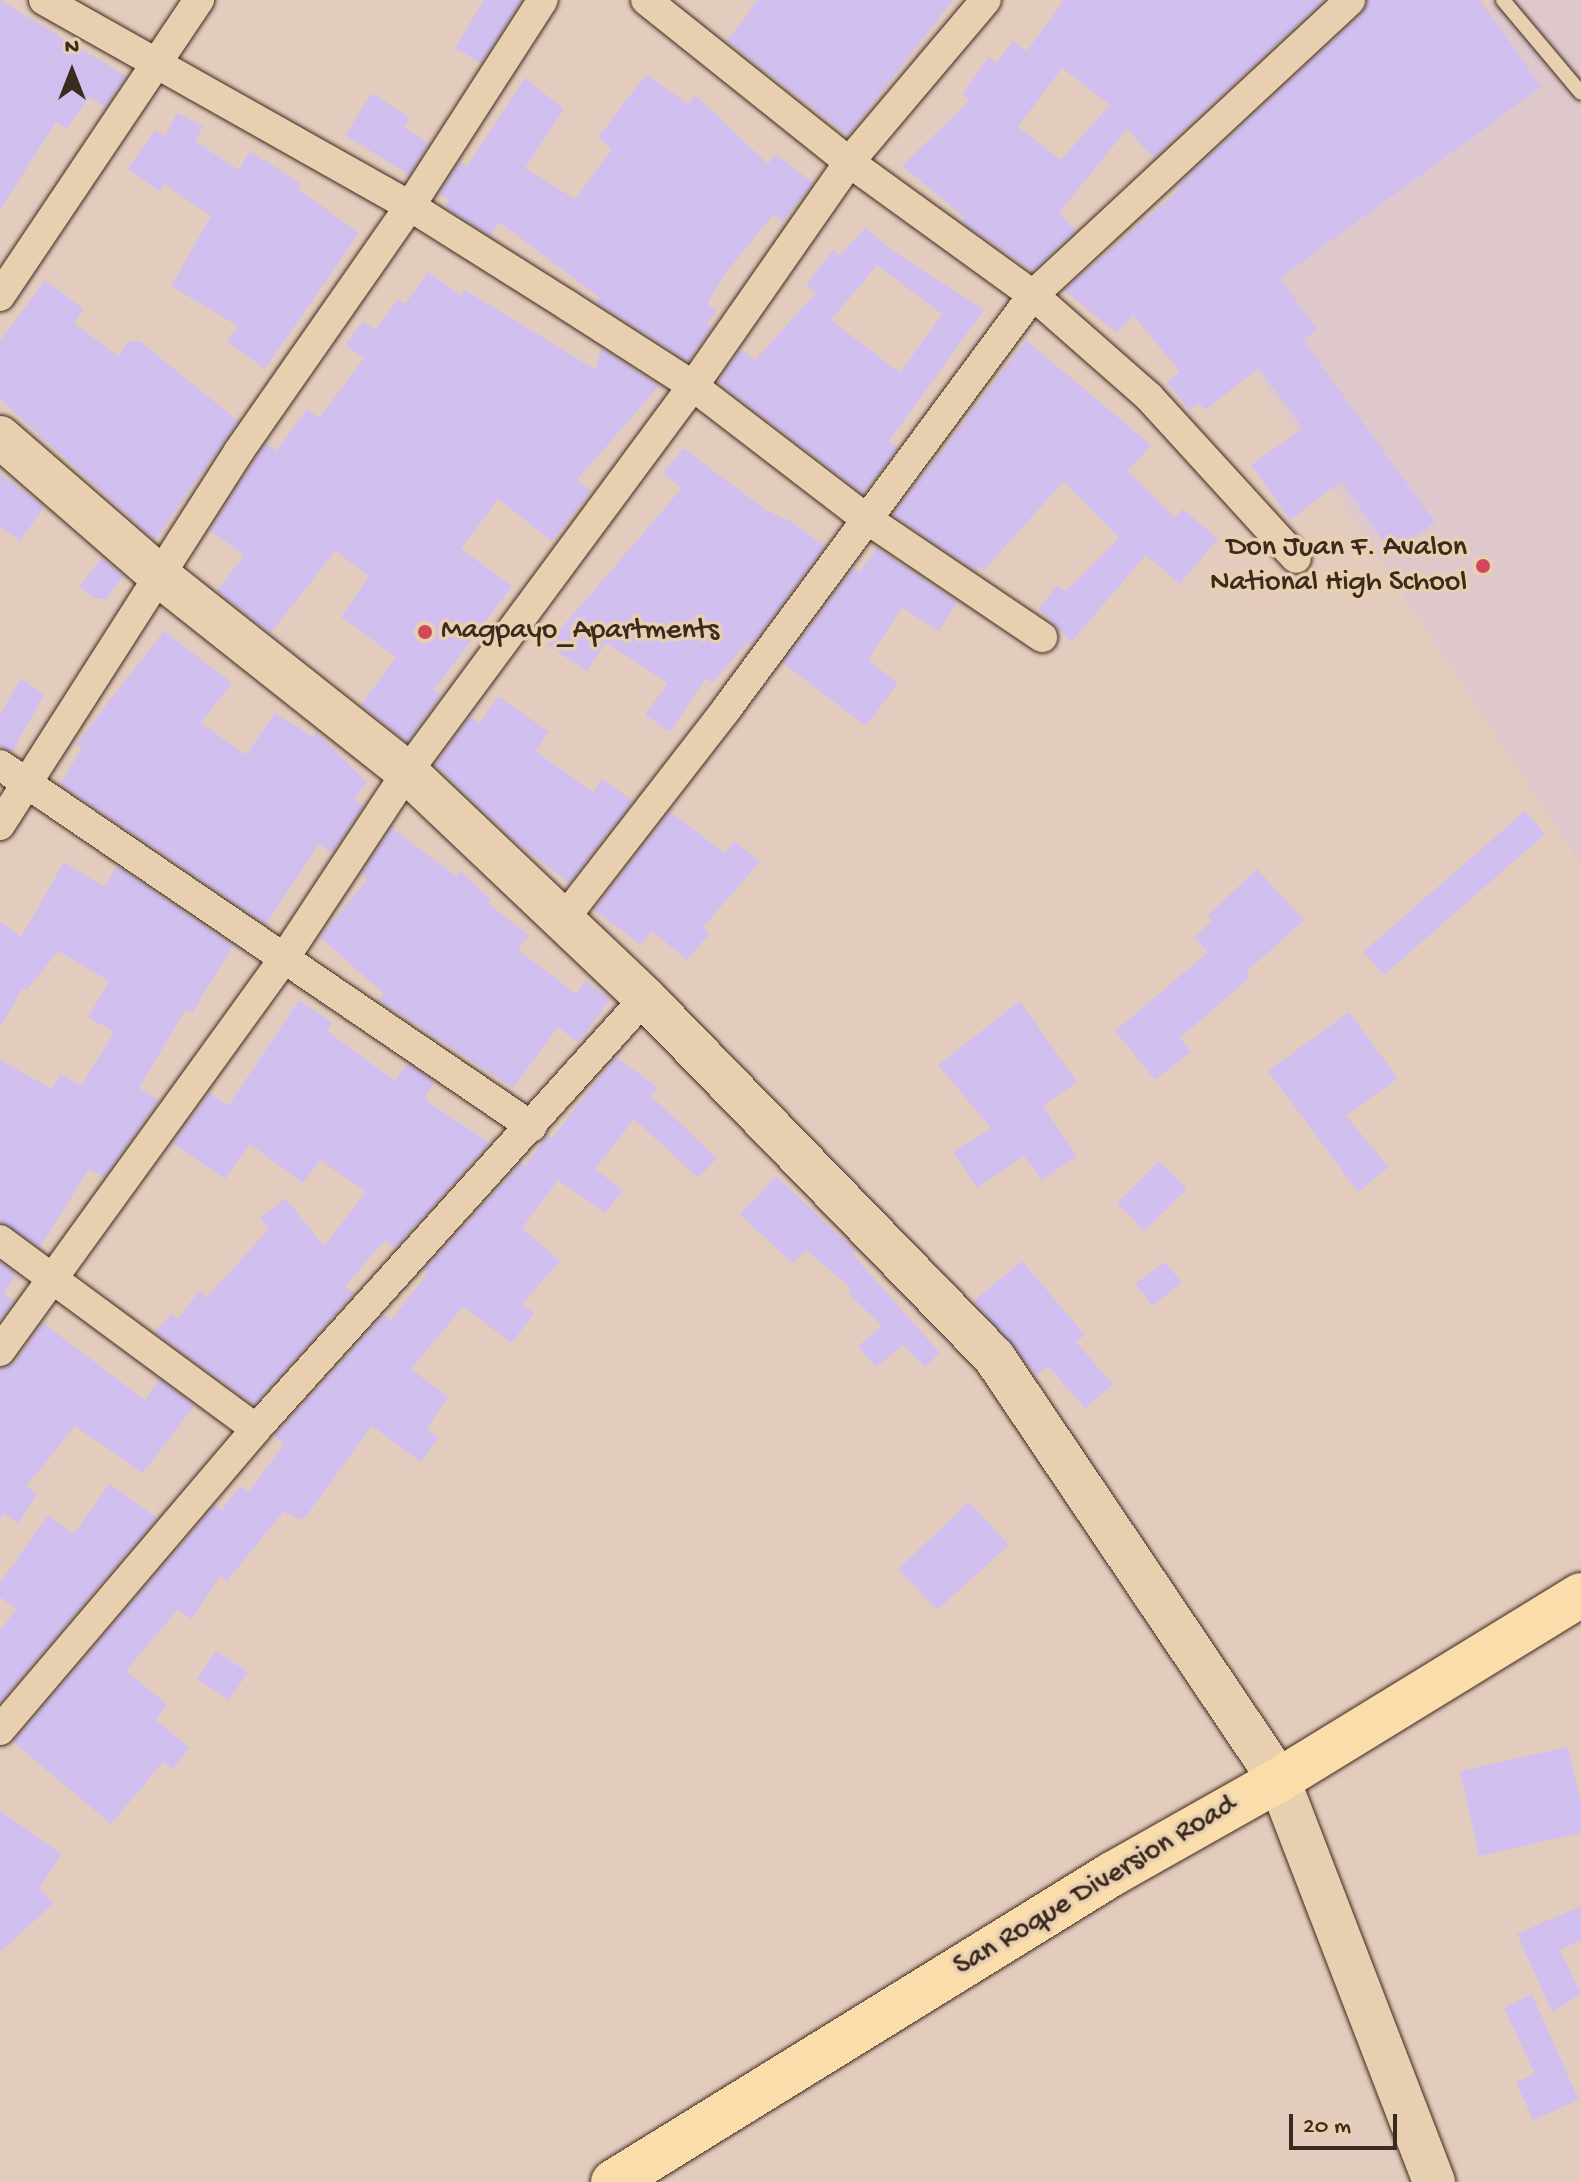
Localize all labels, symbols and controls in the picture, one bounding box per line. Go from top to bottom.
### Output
north arrow [32,32,112,112]
text: N [65,35,79,61]
place label: Don Juan F. Avalon National High School [1210,531,1467,602]
marker: Don Juan F. Avalon National High School [1474,557,1492,575]
place label: Magpayo_Apartments [441,614,719,650]
marker: Magpayo_Apartments [416,623,434,641]
street label: San Roque Diversion Road [948,1788,1244,1986]
scale bar [1293,2098,1401,2148]
text: 20 m [1303,2113,1351,2142]

